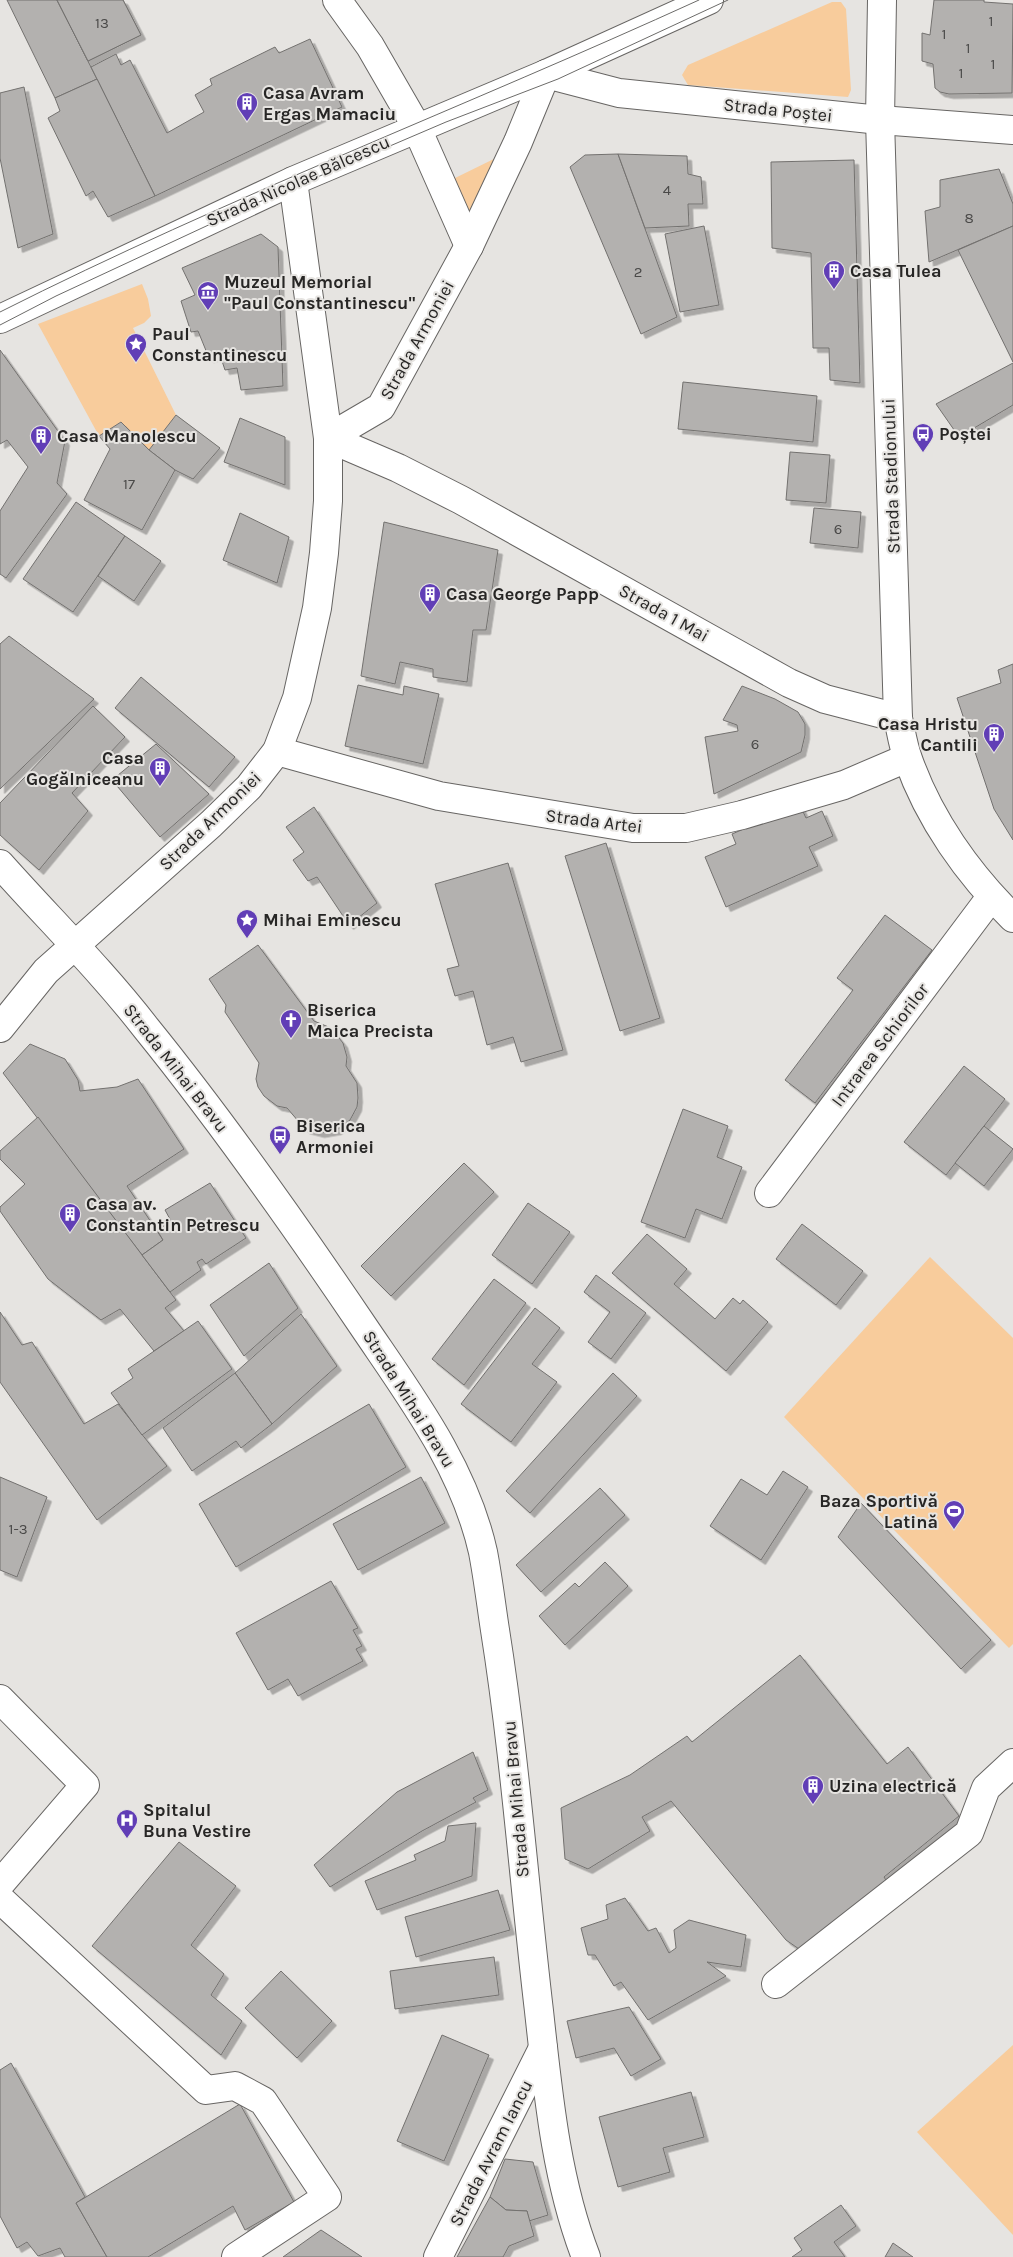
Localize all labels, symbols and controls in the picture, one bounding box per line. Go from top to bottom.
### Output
house number: 1 [989,12,993,30]
house number: 13 [95,14,109,32]
house number: 1 [942,25,946,43]
house number: 1 [966,39,970,57]
house number: 1 [991,55,995,73]
house number: 1 [959,64,963,82]
place label: Casa Avram Ergas Mamaciu [263,82,396,125]
building icon: Casa Avram Ergas Mamaciu [235,91,259,122]
street label: Strada Poștei [722,93,834,127]
street label: Strada Nicolae Bălcescu [203,131,393,231]
house number: 4 [663,181,672,199]
house number: 8 [964,209,974,227]
building icon: Casa Tulea [822,259,846,290]
place label: Casa Tulea [850,260,941,282]
house number: 2 [634,263,642,281]
place label: Muzeul Memorial "Paul Constantinescu" [224,271,415,314]
street label: Strada Armoniei [375,276,459,404]
museum icon: Muzeul Memorial "Paul Constantinescu" [196,280,220,311]
place label: Paul Constantinescu [152,323,287,366]
place icon: Paul Constantinescu [124,332,148,363]
street label: Strada Stadionului [877,398,905,554]
bus stop icon: Poștei [911,422,935,453]
place label: Poștei [939,423,992,445]
building icon: Casa Manolescu [29,424,53,455]
place label: Casa Manolescu [57,425,197,447]
house number: 17 [123,475,135,493]
house number: 6 [834,520,842,538]
street label: Strada 1 Mai [615,579,713,647]
building icon: Casa George Papp [418,582,442,613]
place label: Casa George Papp [446,583,599,605]
place label: Casa Hristu Cantili [878,713,978,756]
building icon: Casa Hristu Cantili [982,722,1006,753]
house number: 6 [751,735,759,753]
place label: Casa Gogălniceanu [26,747,144,790]
building icon: Casa Gogălniceanu [148,756,172,787]
street label: Strada Armoniei [154,767,266,875]
street label: Strada Artei [544,804,644,838]
place icon: Mihai Eminescu [235,908,259,939]
place label: Mihai Eminescu [263,909,401,931]
street label: Intrarea Schiorilor [827,979,934,1111]
street label: Strada Mihai Bravu [119,999,233,1137]
place label: Biserica Maica Precista [307,999,433,1042]
church icon: Biserica Maica Precista [279,1008,303,1039]
place label: Biserica Armoniei [296,1115,374,1158]
bus stop icon: Biserica Armoniei [268,1124,292,1155]
place label: Casa av. Constantin Petrescu [86,1193,260,1236]
building icon: Casa av. Constantin Petrescu [58,1202,82,1233]
street label: Strada Mihai Bravu [358,1326,460,1472]
place label: Baza Sportivă Latină [819,1490,938,1533]
sports icon: Baza Sportivă Latină [942,1499,966,1530]
house number: 1-3 [8,1520,28,1538]
street label: Strada Mihai Bravu [498,1720,534,1878]
building icon: Uzina electrică [801,1774,825,1805]
place label: Uzina electrică [829,1775,957,1797]
place label: Spitalul Buna Vestire [143,1799,251,1842]
hospital icon: Spitalul Buna Vestire [115,1808,139,1839]
street label: Strada Avram Iancu [445,2076,537,2230]

